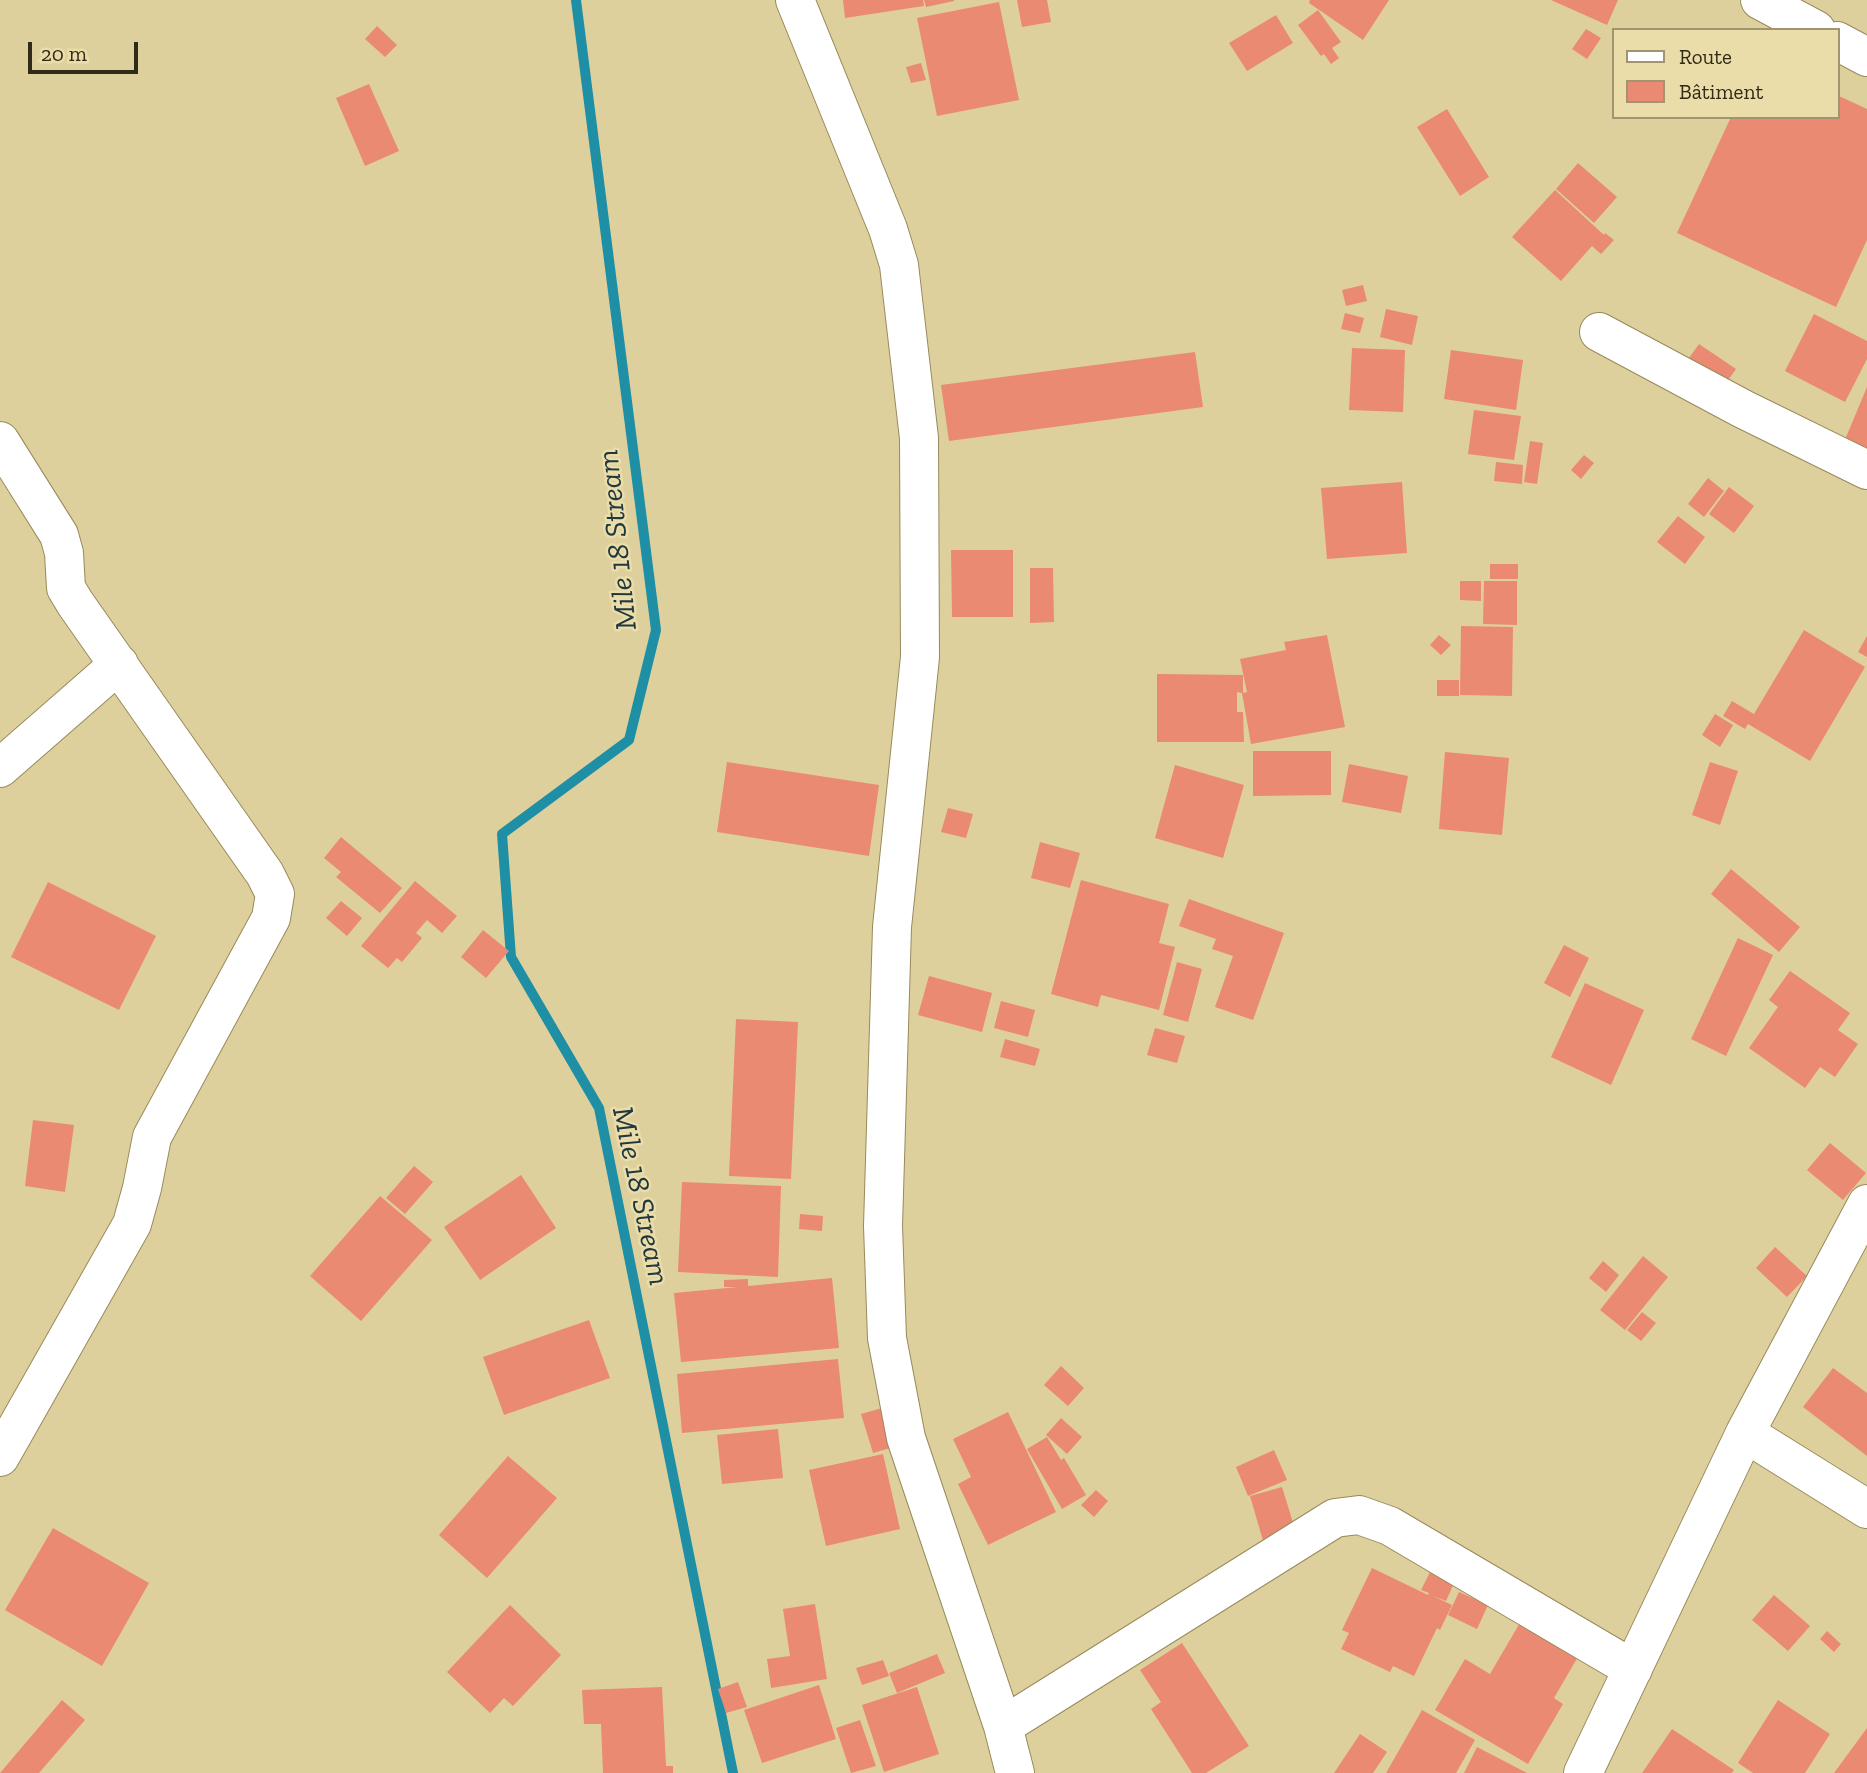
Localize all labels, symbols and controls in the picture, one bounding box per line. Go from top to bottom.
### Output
scale bar [32,28,142,72]
legend [1612,28,1839,119]
text: 20 m [41,41,87,66]
text: Route [1679,44,1732,69]
text: Bâtiment [1679,79,1763,104]
water label: Mile 18 Stream [591,448,645,632]
water label: Mile 18 Stream [604,1104,676,1288]

